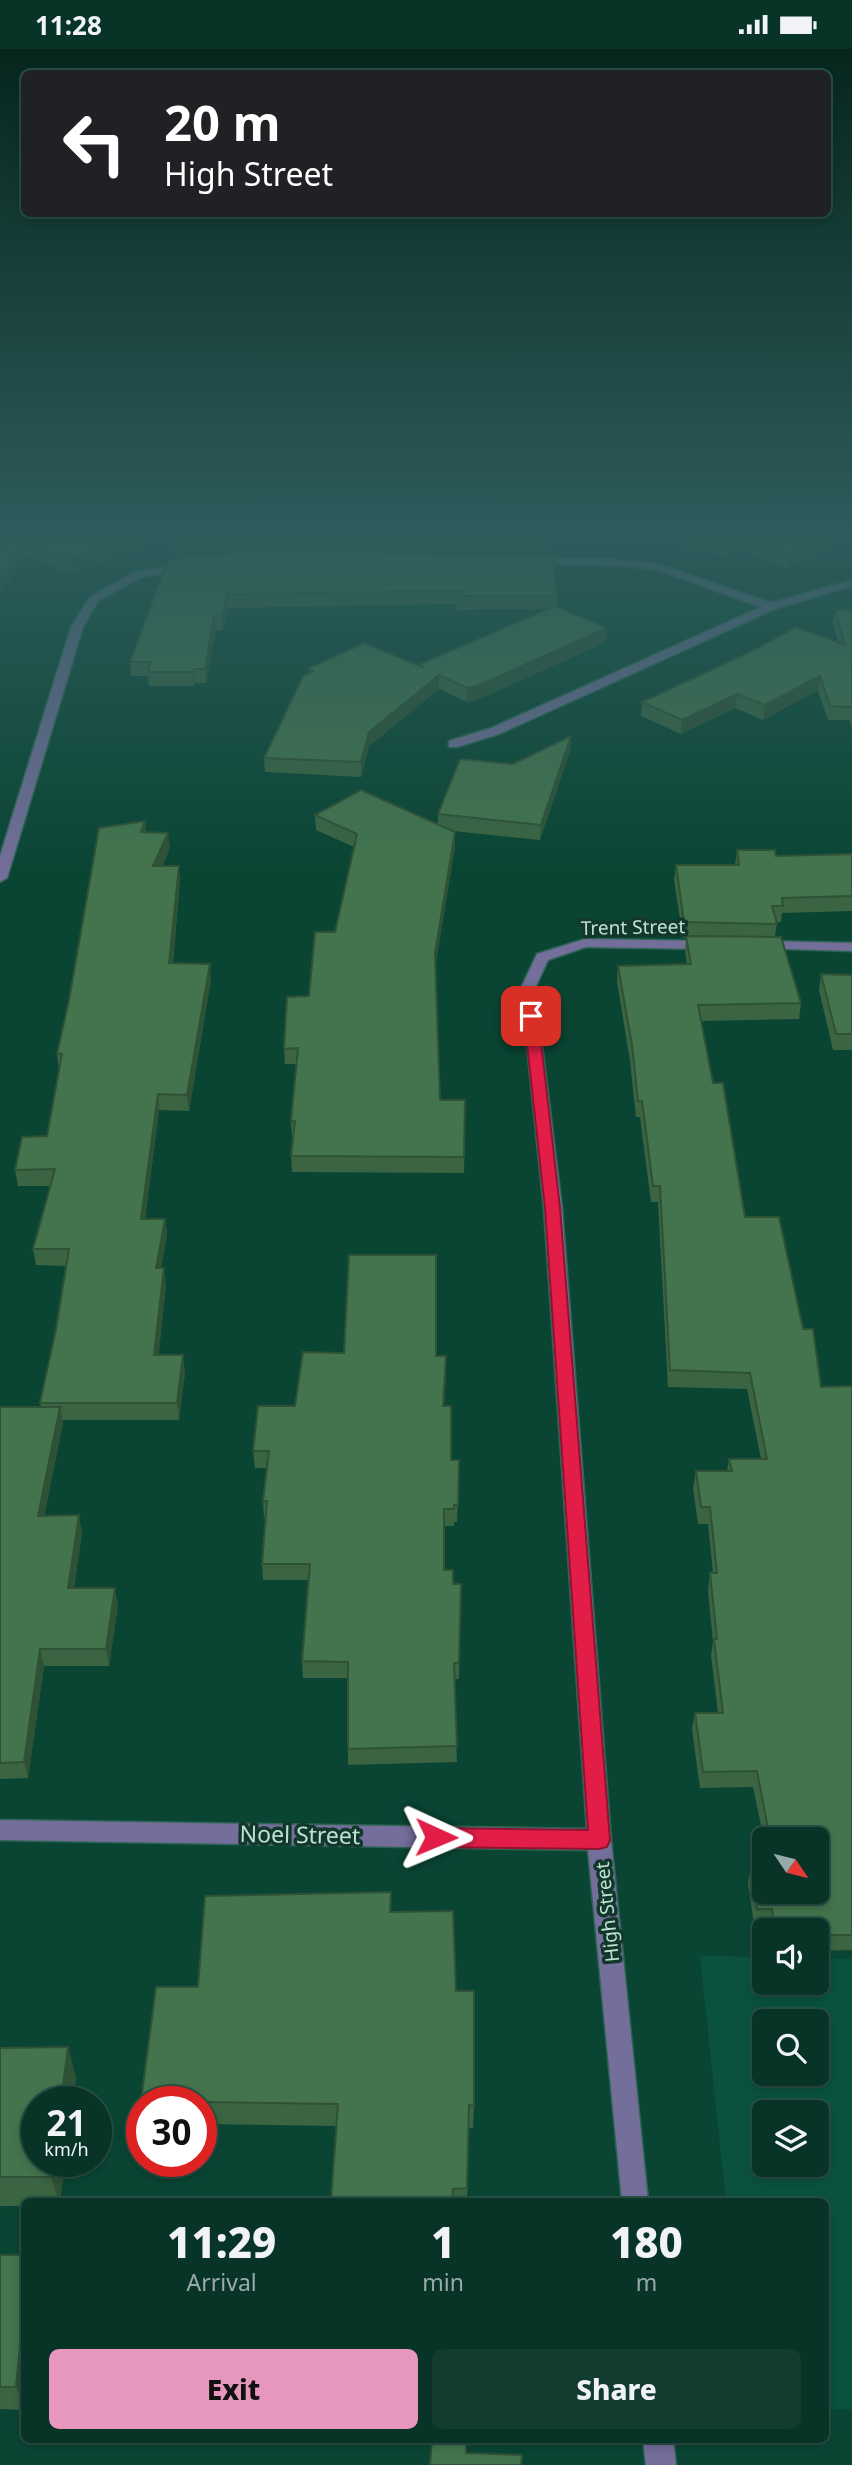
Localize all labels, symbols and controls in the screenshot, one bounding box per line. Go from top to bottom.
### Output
text: 11:28 [35,7,102,43]
text: 20 m [164,89,281,155]
icon: left [49,98,140,189]
text: High Street [164,152,333,195]
street label: Trent Street [581,913,686,941]
pin [501,986,561,1046]
icon: arrive [512,997,550,1035]
position arrow [399,1800,473,1874]
street label: Noel Street [239,1817,361,1851]
north arrow [752,1827,830,1904]
map controls [752,1827,829,2177]
street label: High Street [589,1861,625,1963]
button: sound [752,1918,829,1995]
button: search [752,2009,829,2086]
speed limit sign: 30 [126,2086,217,2177]
text: 21 [46,2099,87,2146]
button: layers [752,2100,829,2177]
text: km/h [44,2137,89,2161]
text: 11:29 [167,2213,276,2270]
text: 1 [431,2213,455,2270]
text: 180 [610,2213,683,2270]
text: Arrival [187,2266,257,2298]
text: min [422,2266,464,2298]
text: m [636,2266,657,2298]
button: Exit [49,2349,418,2429]
button: Share [432,2349,801,2429]

